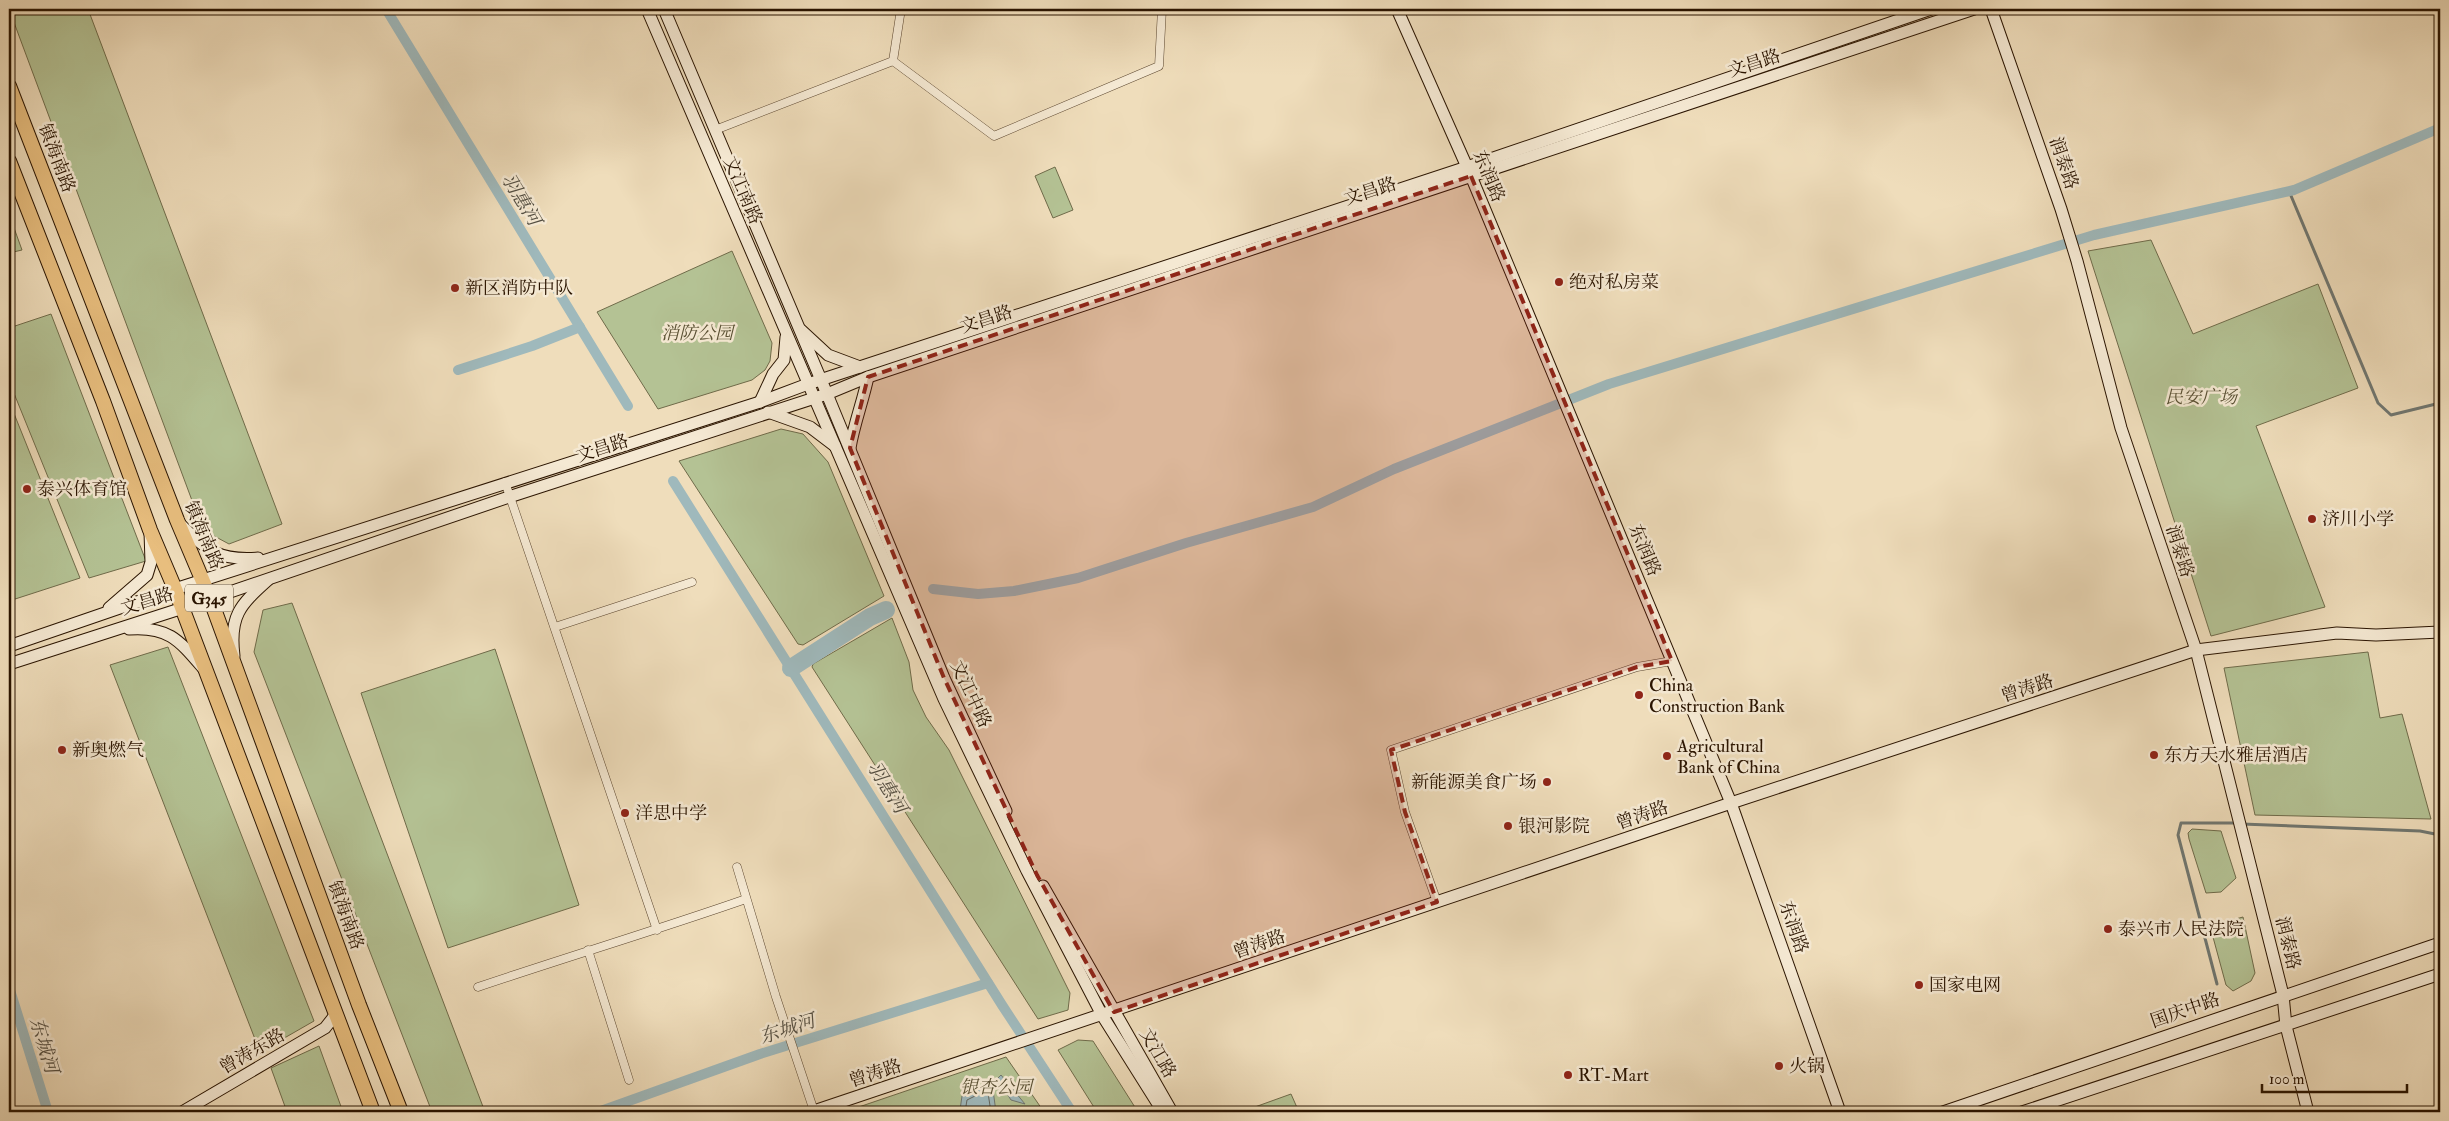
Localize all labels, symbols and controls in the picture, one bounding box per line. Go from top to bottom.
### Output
street label: 文昌路 [1725,44,1783,83]
street label: 镇海南路 [33,120,80,196]
street label: 润泰路 [2044,134,2083,192]
street label: 东润路 [1467,147,1510,206]
street label: 文江南路 [718,153,767,228]
water label: 羽惠河 [496,169,548,233]
street label: 文昌路 [1341,172,1399,211]
place label: 绝对私房菜 [1569,271,1659,294]
marker: 绝对私房菜 [1553,276,1565,288]
place label: 新区消防中队 [465,277,573,300]
marker: 新区消防中队 [449,282,461,294]
street label: 文昌路 [957,300,1015,339]
park label: 消防公园 [661,322,736,345]
park label: 民安广场 [2165,386,2239,409]
street label: 文昌路 [573,429,631,468]
place label: 泰兴体育馆 [37,478,127,501]
marker: 泰兴体育馆 [21,483,33,495]
street label: 镇海南路 [179,498,228,573]
place label: 济川小学 [2322,508,2394,531]
marker: 济川小学 [2306,513,2318,525]
street label: 东润路 [1623,521,1666,580]
street label: 润泰路 [2160,522,2199,580]
street label: 文昌路 [118,583,176,620]
road number: G345 [185,584,233,612]
street label: 文江中路 [945,657,996,732]
street label: 曾涛路 [1998,669,2056,708]
place label: China Construction Bank [1649,674,1785,718]
marker: China Construction Bank [1633,689,1645,701]
place label: Agricultural Bank of China [1676,735,1781,779]
place label: 新奥燃气 [72,739,144,762]
marker: 新奥燃气 [56,744,68,756]
place label: 东方天水雅居酒店 [2164,744,2308,767]
marker: 东方天水雅居酒店 [2148,749,2160,761]
marker: Agricultural Bank of China [1661,750,1673,762]
water label: 羽惠河 [862,757,914,821]
place label: 新能源美食广场 [1411,771,1537,794]
marker: 新能源美食广场 [1541,776,1553,788]
street label: 曾涛路 [1613,796,1671,835]
place label: 洋思中学 [635,802,707,825]
marker: 洋思中学 [619,807,631,819]
place label: 银河影院 [1518,815,1590,838]
marker: 银河影院 [1502,820,1514,832]
street label: 镇海南路 [322,877,369,953]
street label: 东润路 [1774,898,1813,956]
street label: 润泰路 [2270,914,2305,972]
place label: 泰兴市人民法院 [2118,918,2244,941]
marker: 泰兴市人民法院 [2102,923,2114,935]
street label: 曾涛路 [1230,925,1288,964]
place label: 国家电网 [1929,974,2001,997]
marker: 国家电网 [1913,979,1925,991]
street label: 国庆中路 [2147,988,2223,1033]
water label: 东城河 [756,1008,821,1049]
water label: 东城河 [24,1015,65,1079]
street label: 曾涛东路 [215,1023,289,1079]
street label: 文江路 [1134,1024,1181,1082]
street label: 曾涛路 [846,1054,904,1093]
place label: 火锅 [1789,1055,1825,1078]
marker: 火锅 [1773,1060,1785,1072]
scale bar [2262,1061,2406,1093]
place label: RT-Mart [1578,1064,1649,1087]
marker: RT-Mart [1562,1069,1574,1081]
text: 100 m [2269,1070,2305,1089]
park label: 银杏公园 [960,1076,1035,1099]

